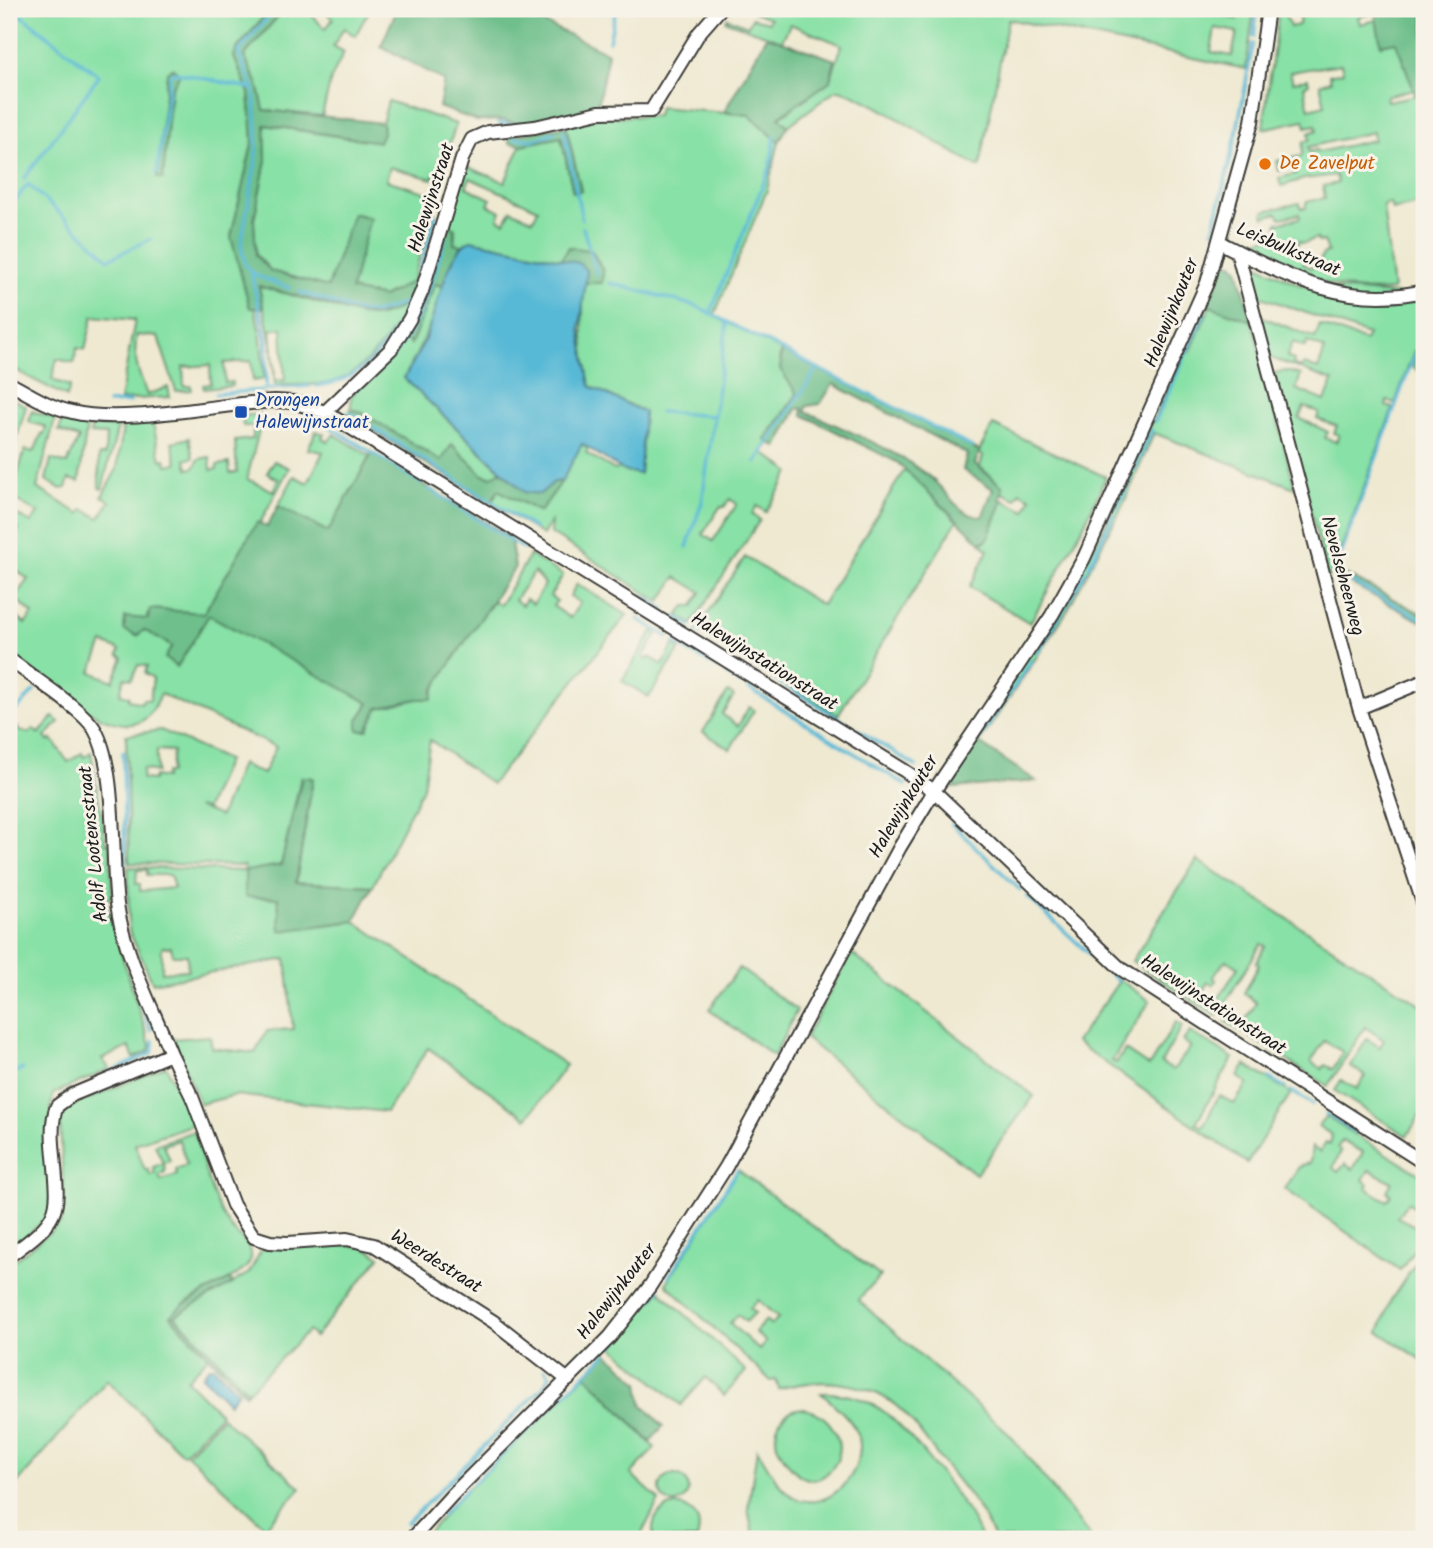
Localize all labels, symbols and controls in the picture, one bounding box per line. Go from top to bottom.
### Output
street label: Halewijnstraat [400,139,464,257]
place label: De Zavelput [1279,149,1376,179]
marker: De Zavelput [1257,156,1273,172]
street label: Leisbulkstraat [1231,214,1346,286]
street label: Halewijnkouter [1136,252,1208,372]
place label: Drongen Halewijnstraat [255,386,370,438]
marker: Drongen Halewijnstraat [233,404,249,420]
street label: Nevelseheerweg [1312,513,1372,639]
street label: Halewijnstationstraat [684,605,844,720]
street label: Halewijnkouter [861,748,948,864]
street label: Adolf Lootensstraat [71,763,117,924]
street label: Halewijnstationstraat [1134,946,1293,1064]
street label: Weerdestraat [384,1222,488,1302]
street label: Halewijnkouter [569,1236,666,1347]

